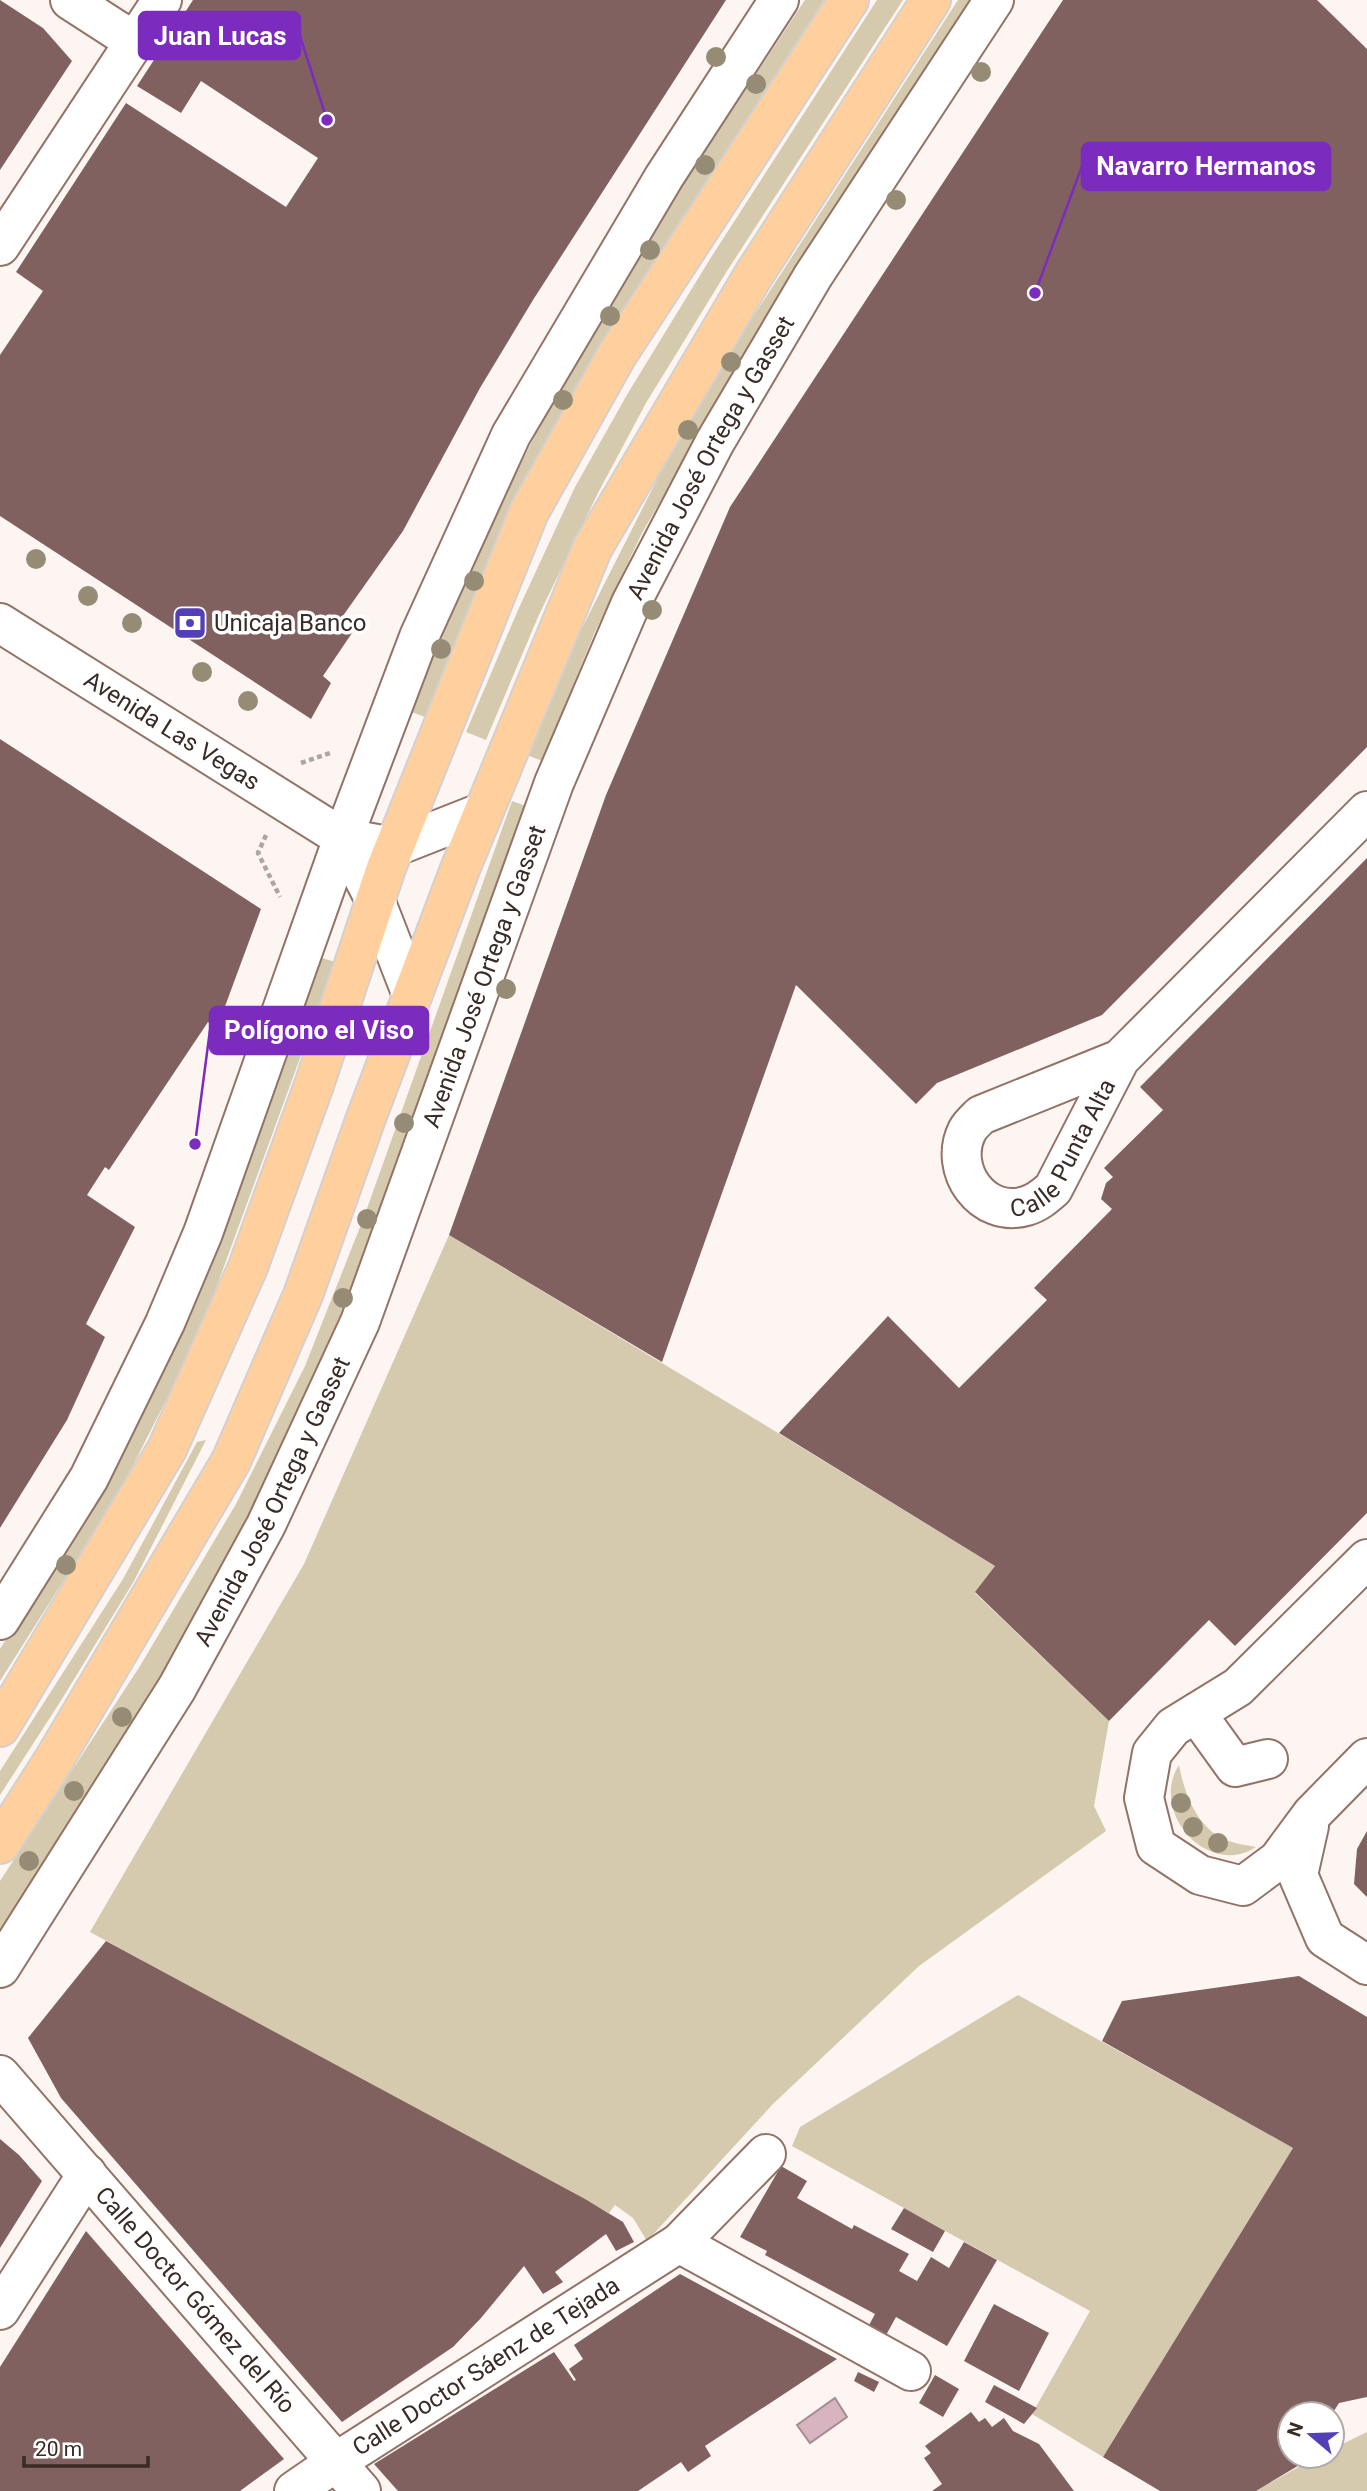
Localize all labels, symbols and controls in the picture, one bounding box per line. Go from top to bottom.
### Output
callout: Juan Lucas [139,12,300,59]
text: Juan Lucas [153,21,287,51]
callout: Navarro Hermanos [1082,143,1330,190]
text: Navarro Hermanos [1096,151,1316,181]
street label: Avenida José Ortega y Gasset [621,311,800,604]
bank icon: Unicaja Banco [171,604,209,642]
place label: Unicaja Banco [214,609,367,637]
street label: Avenida Las Vegas [79,665,265,796]
street label: Avenida José Ortega y Gasset [417,821,552,1131]
callout: Polígono el Viso [210,1007,428,1054]
text: Polígono el Viso [224,1015,414,1045]
street label: Calle Punta Alta [1008,1074,1121,1223]
street label: Avenida José Ortega y Gasset [189,1352,356,1651]
street label: Calle Doctor Gómez del Río [89,2181,301,2419]
street label: Calle Doctor Sáenz de Tejada [348,2271,624,2462]
north arrow [1276,2400,1346,2470]
text: N [1282,2420,1308,2440]
scale bar [24,2424,149,2468]
text: 20 m [35,2437,82,2461]

